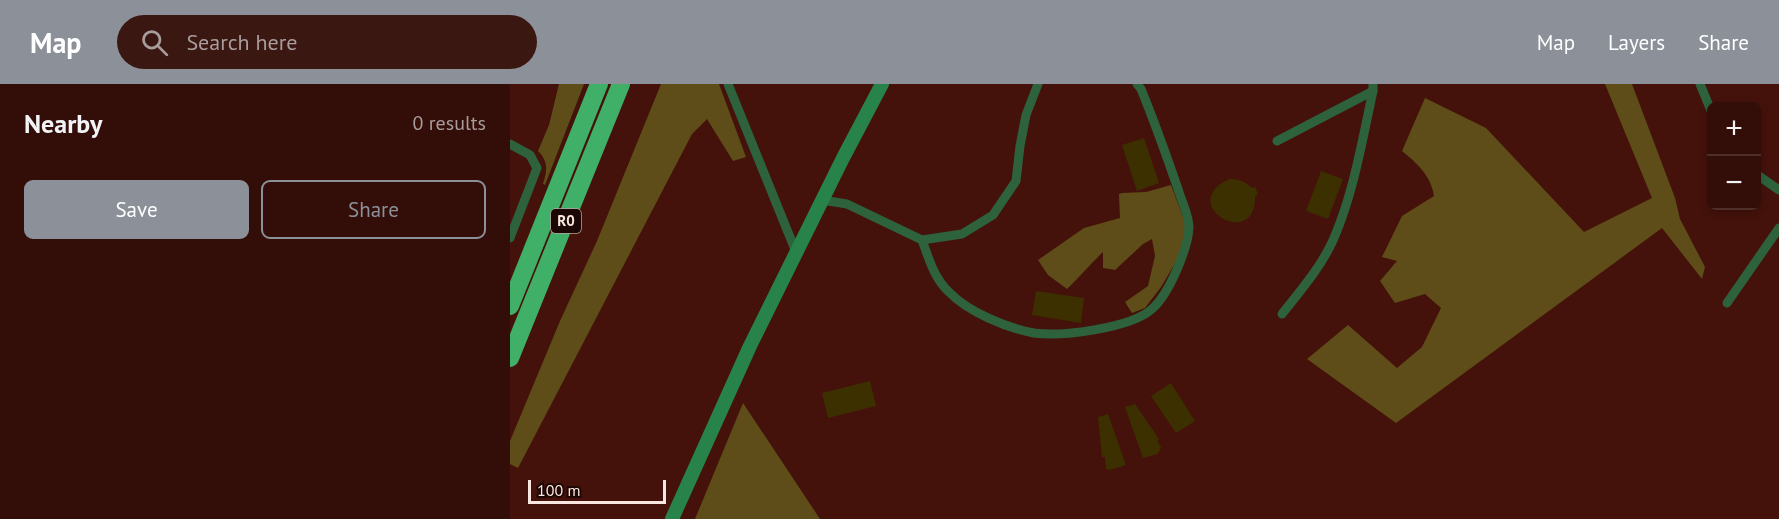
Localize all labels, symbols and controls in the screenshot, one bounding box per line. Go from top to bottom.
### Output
search box [117,15,537,69]
text: Map [30,24,81,61]
icon: search [138,26,171,59]
text: Search here [186,28,297,56]
text: Map [1537,29,1575,56]
text: Layers [1608,29,1665,56]
text: Share [1698,29,1749,56]
map controls [1707,102,1761,210]
button: + [1707,102,1761,156]
text: Nearby [24,107,102,140]
text: 0 results [413,110,486,136]
button: − [1707,156,1761,210]
button: Save [24,180,249,239]
button: Share [261,180,486,239]
road number: R0 [551,209,581,233]
scale bar [528,477,666,504]
text: 100 m [537,480,580,500]

